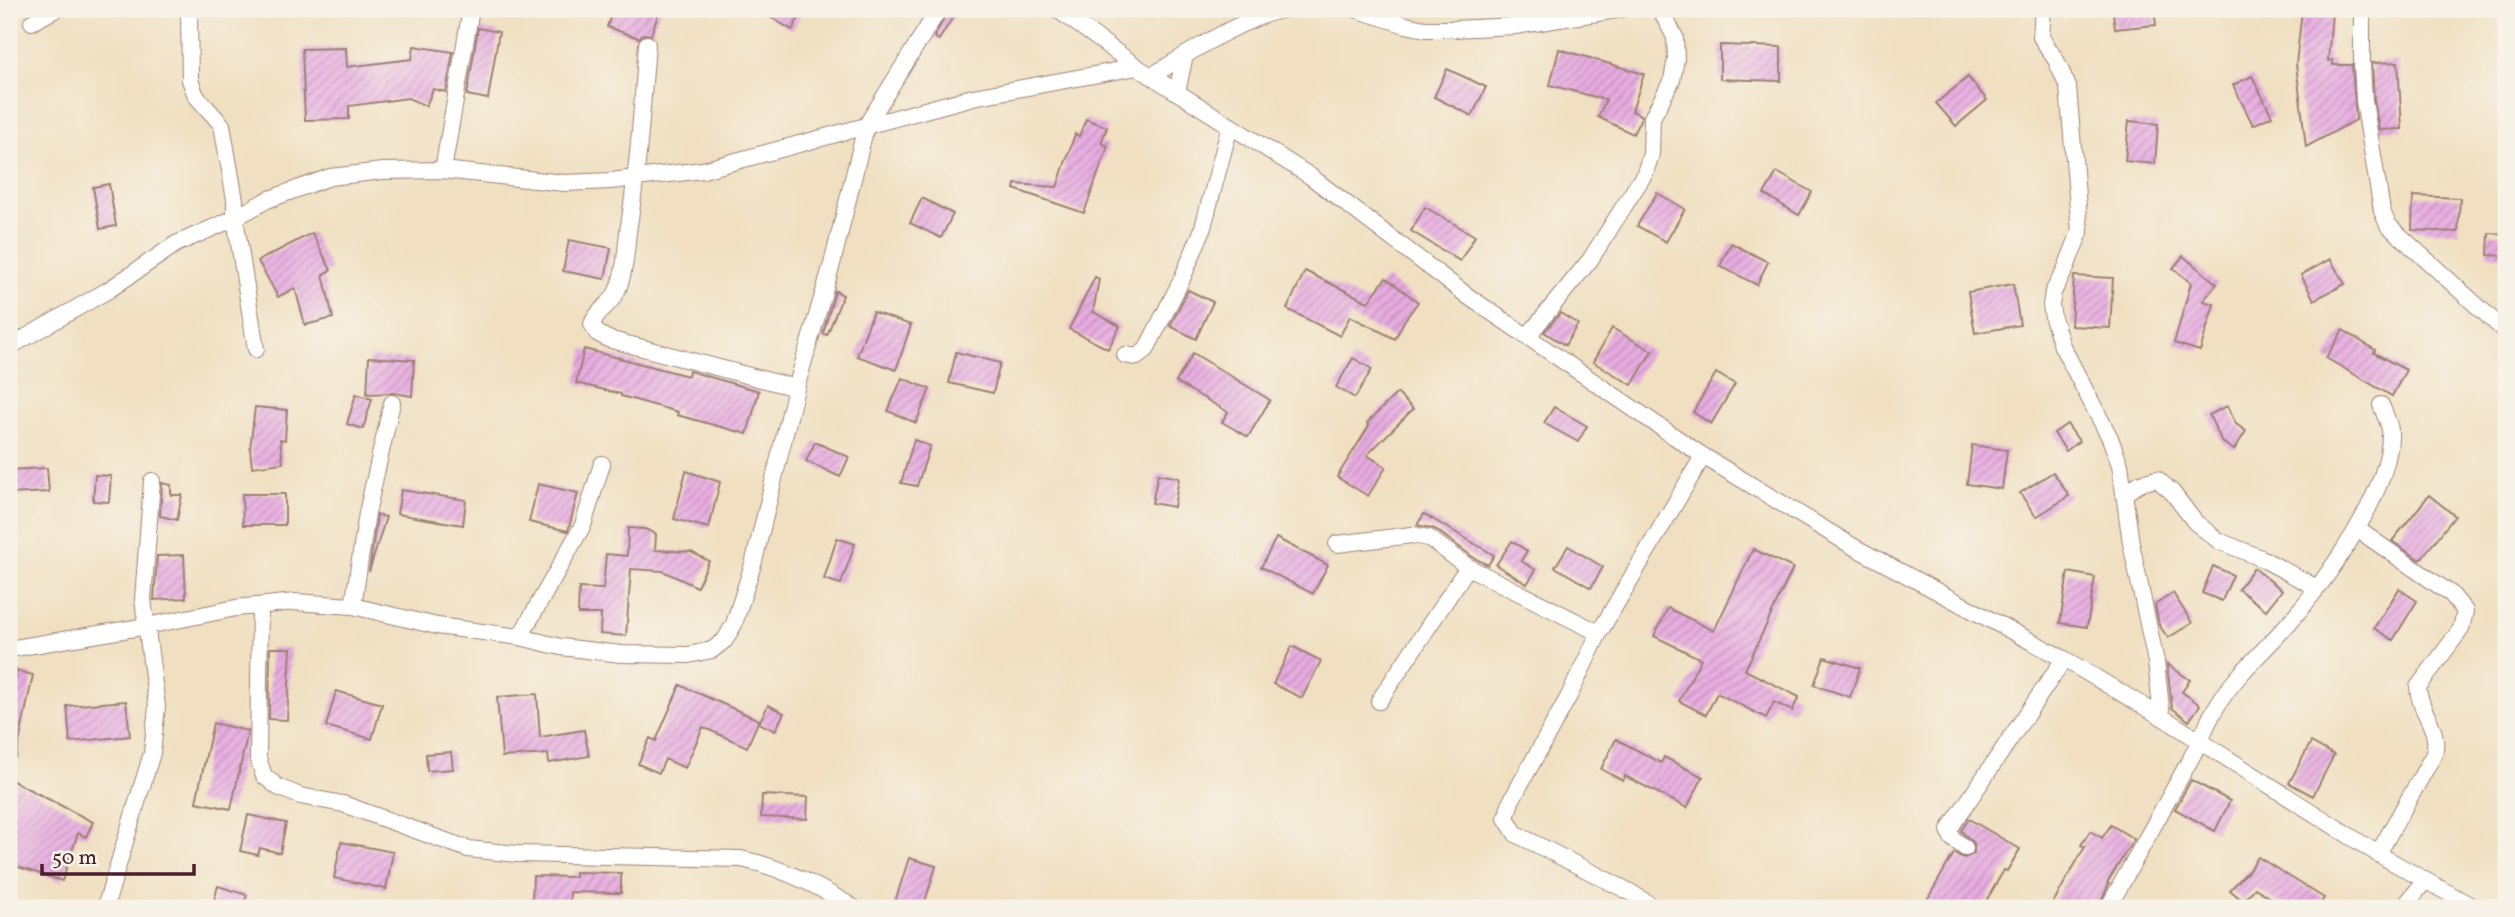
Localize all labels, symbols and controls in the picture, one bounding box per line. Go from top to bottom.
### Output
scale bar [42,833,194,877]
text: 50 m [52,844,97,873]

